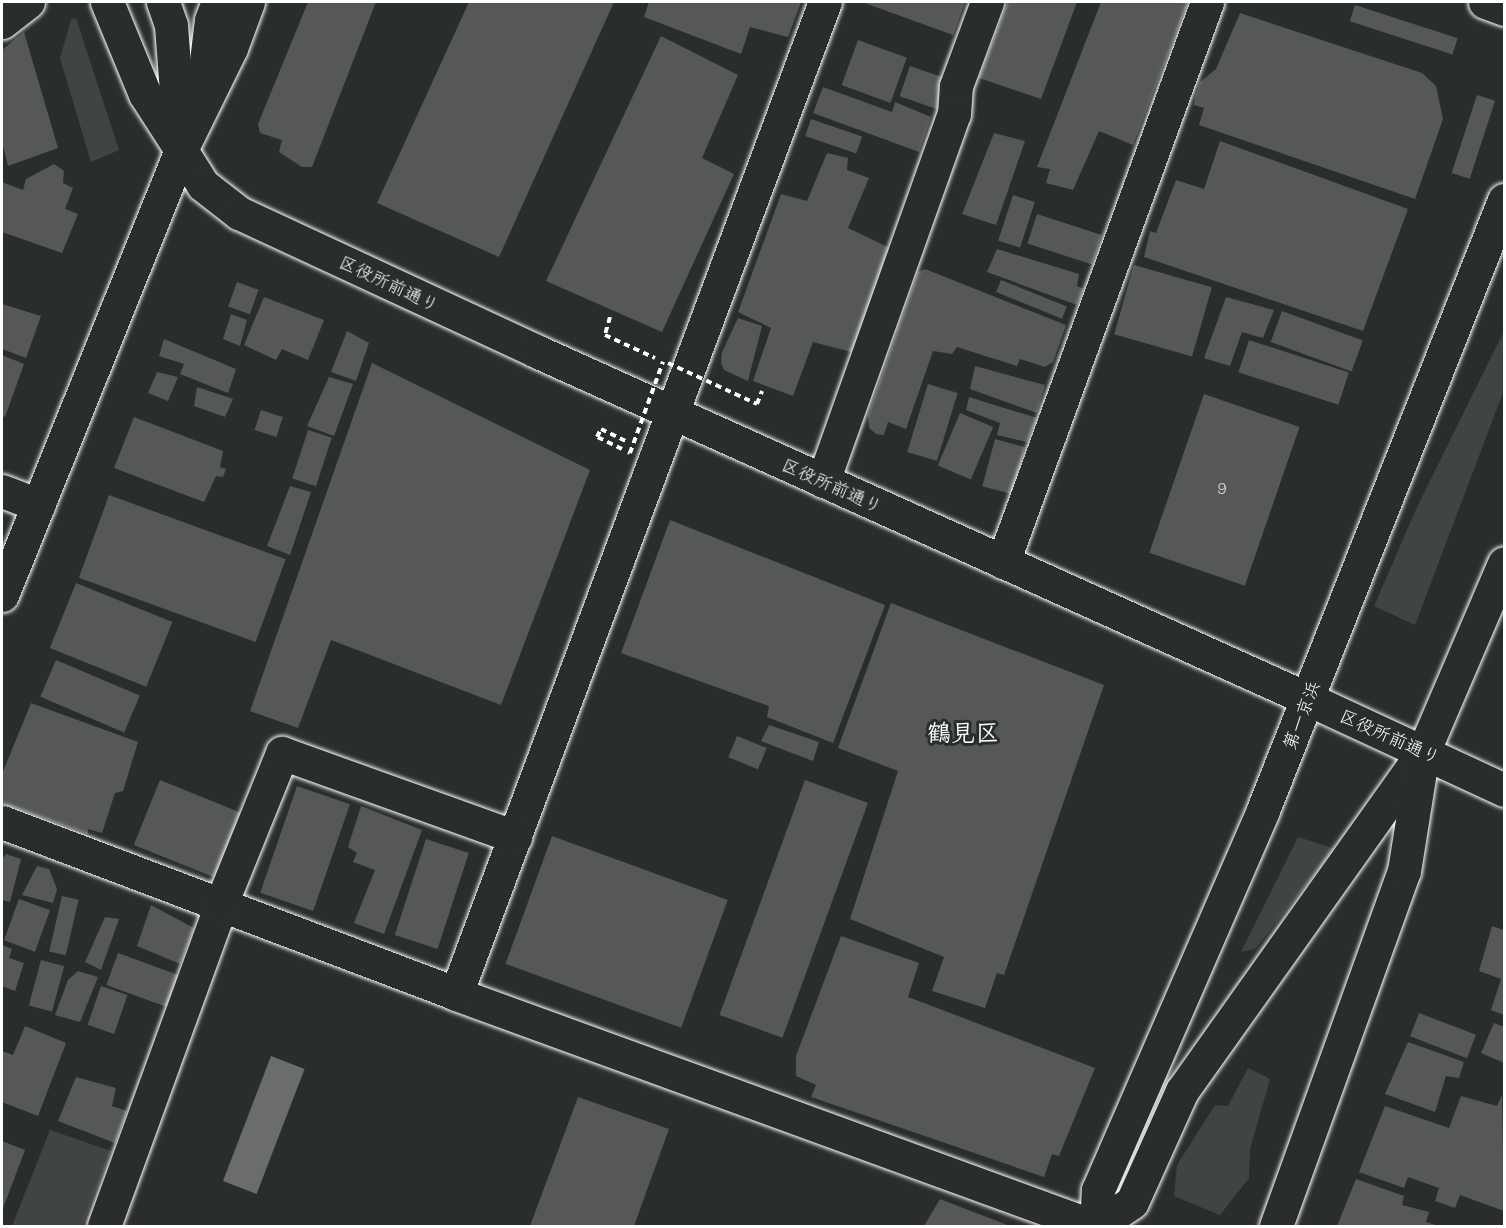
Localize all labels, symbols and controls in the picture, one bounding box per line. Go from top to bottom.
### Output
street label: 区役所前通り [335,250,443,316]
street label: 区役所前通り [778,453,886,517]
house number: 9 [1218,480,1226,498]
street label: 第一京浜 [1278,678,1324,752]
street label: 区役所前通り [1336,704,1444,768]
district label: 鶴見区 [927,718,999,746]

